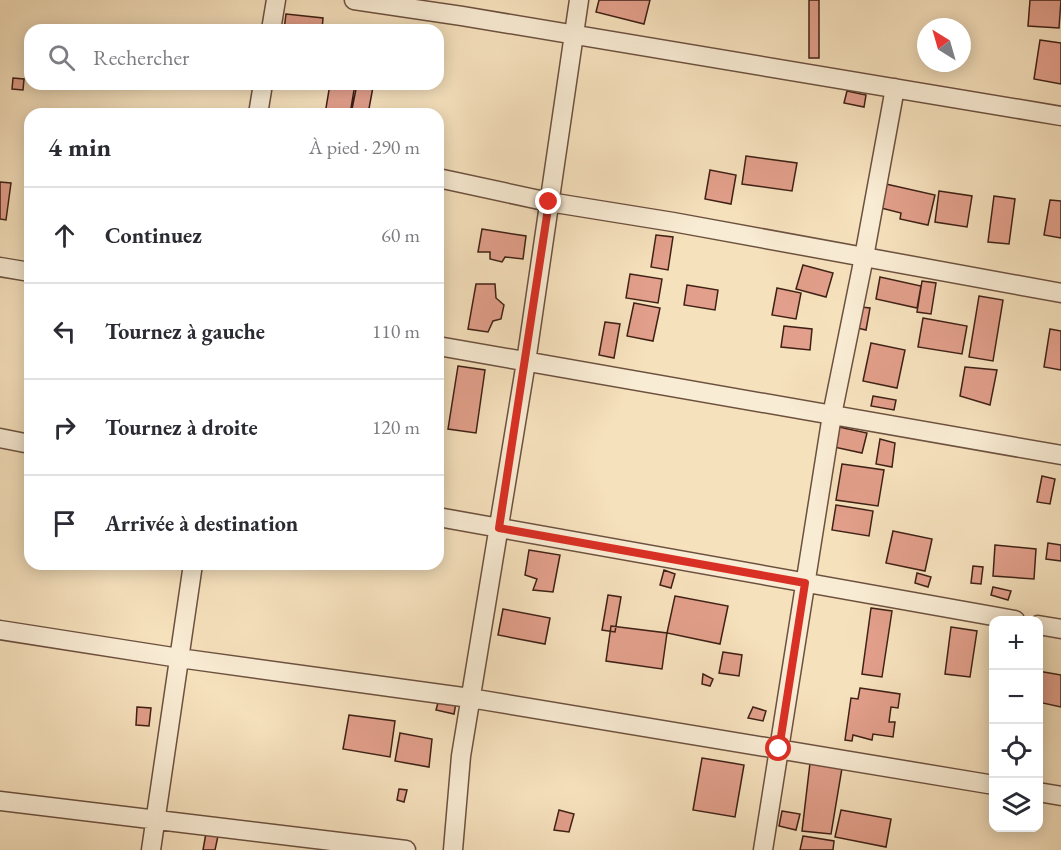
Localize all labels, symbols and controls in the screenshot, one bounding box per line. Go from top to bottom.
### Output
north arrow [917,18,971,72]
search box [24,24,444,90]
icon: search [45,41,78,74]
text: Rechercher [93,43,189,72]
text: 4 min [48,130,111,164]
text: À pied · 290 m [309,134,420,160]
route end [535,188,561,214]
icon: ahead [48,219,81,252]
text: Continuez [105,221,202,250]
text: 60 m [381,222,420,248]
icon: left [48,315,81,348]
text: Tournez à gauche [105,317,265,346]
text: 110 m [372,318,420,344]
icon: right [48,411,81,444]
text: Tournez à droite [105,413,258,442]
text: 120 m [372,414,420,440]
icon: arrive [48,507,81,540]
text: Arrivée à destination [105,509,298,538]
map controls [989,616,1043,832]
button: + [989,616,1043,670]
button: − [989,670,1043,724]
button: locate [989,724,1043,778]
route start [765,735,791,761]
button: layers [989,778,1043,832]

